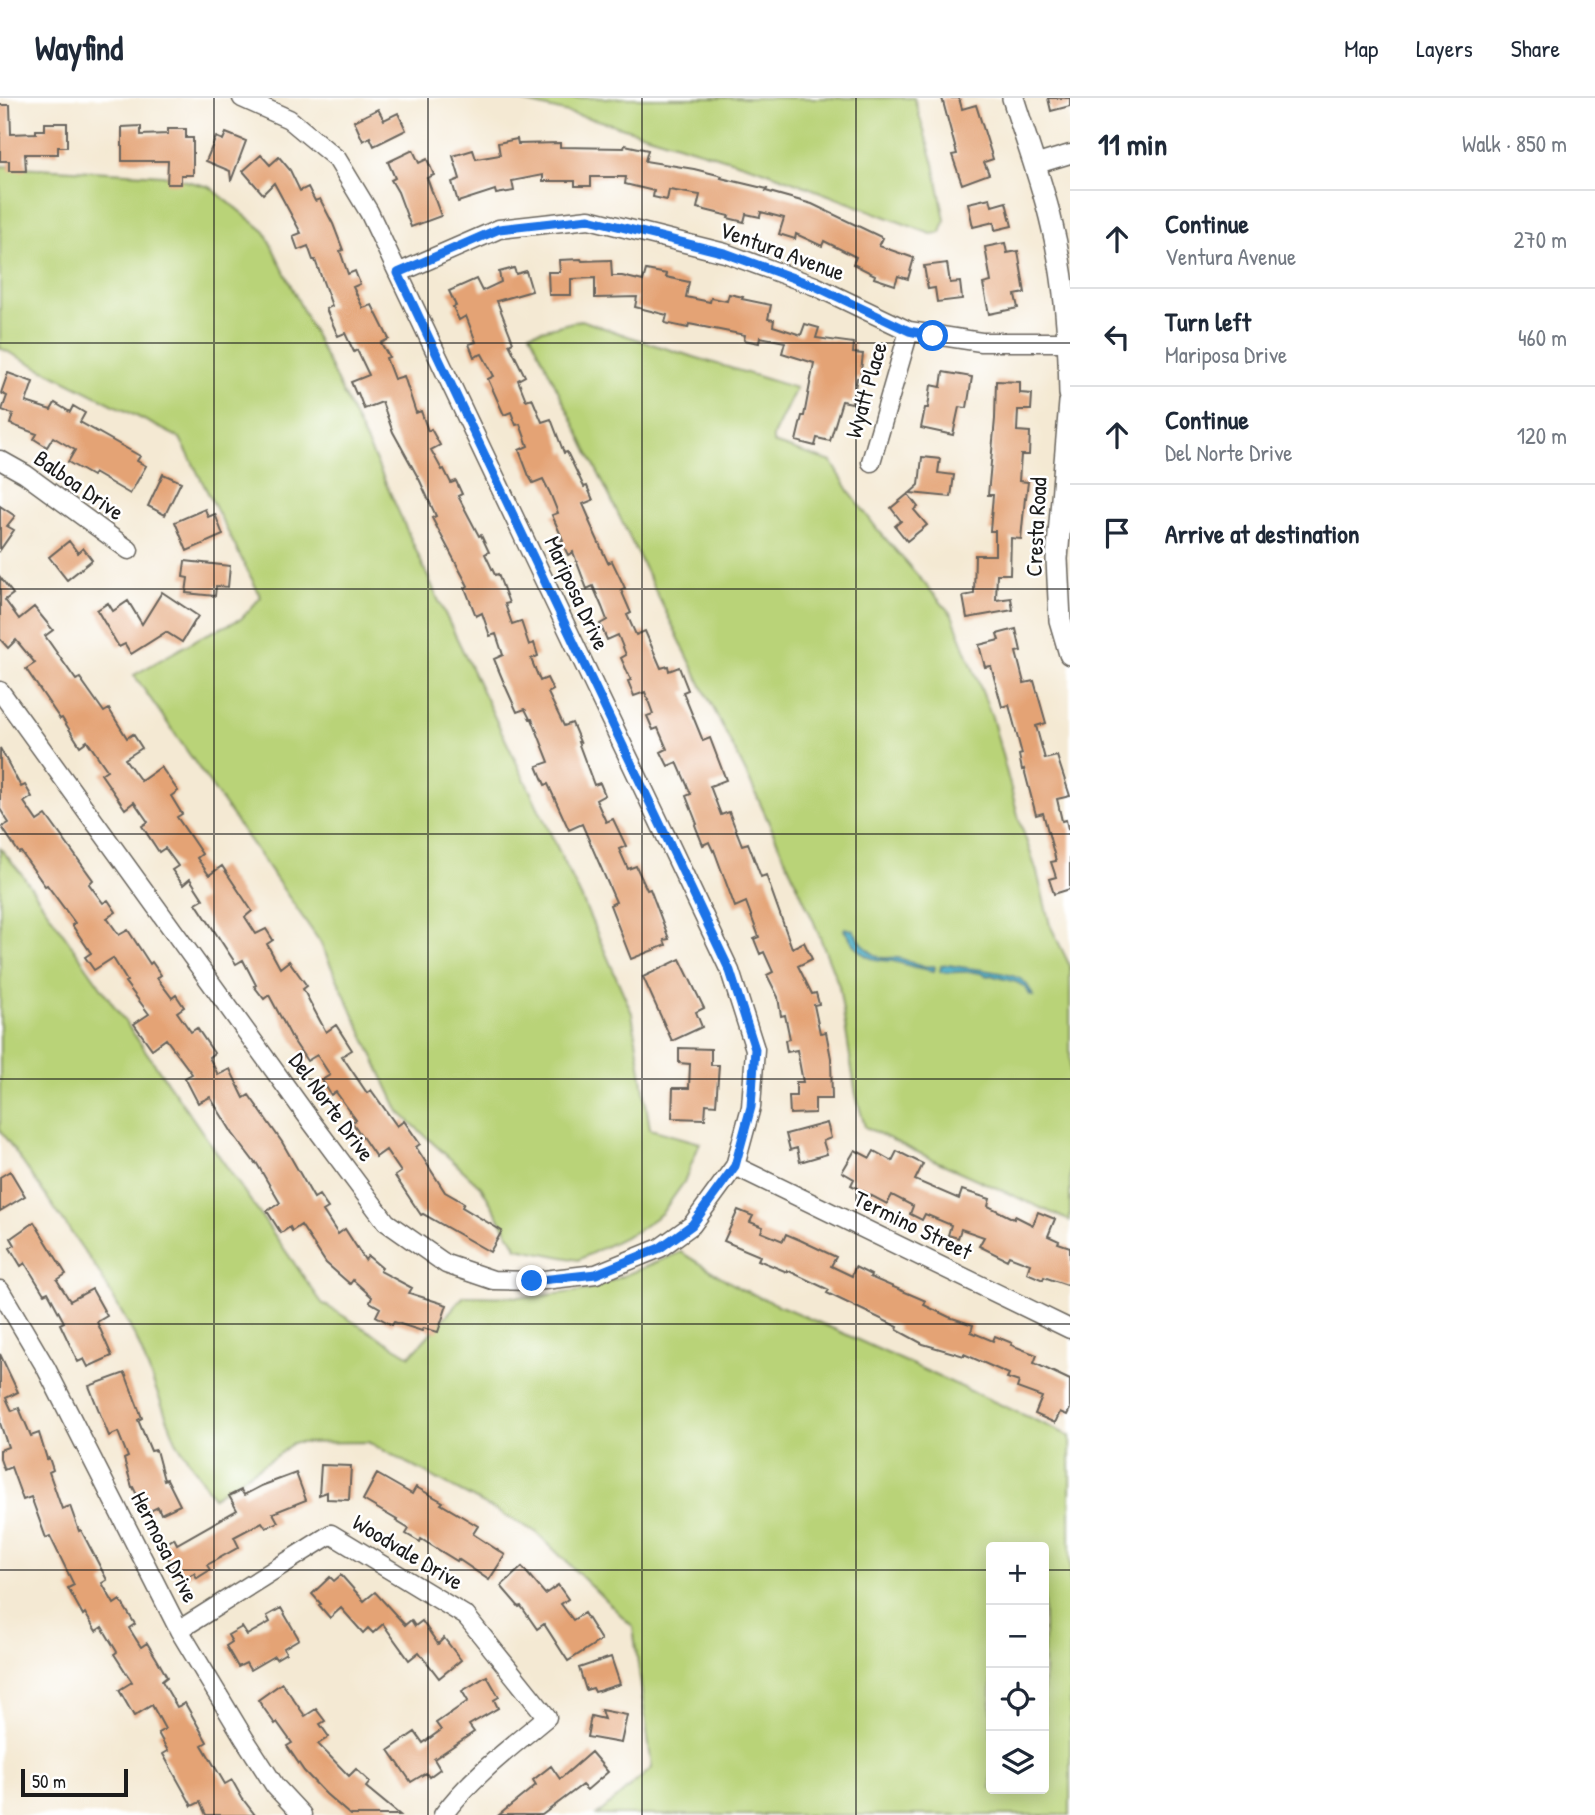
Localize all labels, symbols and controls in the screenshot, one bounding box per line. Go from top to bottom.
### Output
text: Wayfind [35,26,123,70]
text: Map [1344,32,1378,64]
text: Layers [1416,32,1473,64]
text: Share [1511,32,1560,64]
text: 11 min [1098,124,1167,164]
text: Walk · 850 m [1462,128,1567,159]
text: Continue [1165,206,1249,241]
street label: Ventura Avenue [715,214,849,288]
icon: ahead [1098,220,1136,258]
text: 270 m [1514,224,1567,255]
text: Ventura Avenue [1165,241,1296,272]
text: Turn left [1165,304,1251,339]
icon: left [1098,318,1136,356]
route start [917,320,948,351]
text: 460 m [1518,322,1567,353]
street label: Wyatt Place [837,338,894,441]
text: Mariposa Drive [1165,339,1287,370]
text: Continue [1165,402,1249,437]
icon: ahead [1098,416,1136,454]
text: 120 m [1517,420,1567,451]
text: Del Norte Drive [1165,437,1293,468]
street label: Balboa Drive [28,442,130,527]
street label: Cresta Road [1017,477,1054,577]
icon: arrive [1098,514,1136,552]
text: Arrive at destination [1165,516,1360,551]
street label: Mariposa Drive [538,531,617,655]
street label: Del Norte Drive [282,1046,382,1167]
street label: Termino Street [849,1183,979,1267]
route end [516,1265,547,1296]
street label: Hermosa Drive [124,1486,207,1607]
street label: Woodvale Drive [347,1506,469,1597]
map controls [986,1542,1049,1794]
button: + [986,1542,1049,1605]
button: − [986,1605,1049,1668]
button: locate [986,1668,1049,1731]
button: layers [986,1731,1049,1794]
scale bar [21,1766,128,1798]
text: 50 m [32,1768,66,1794]

